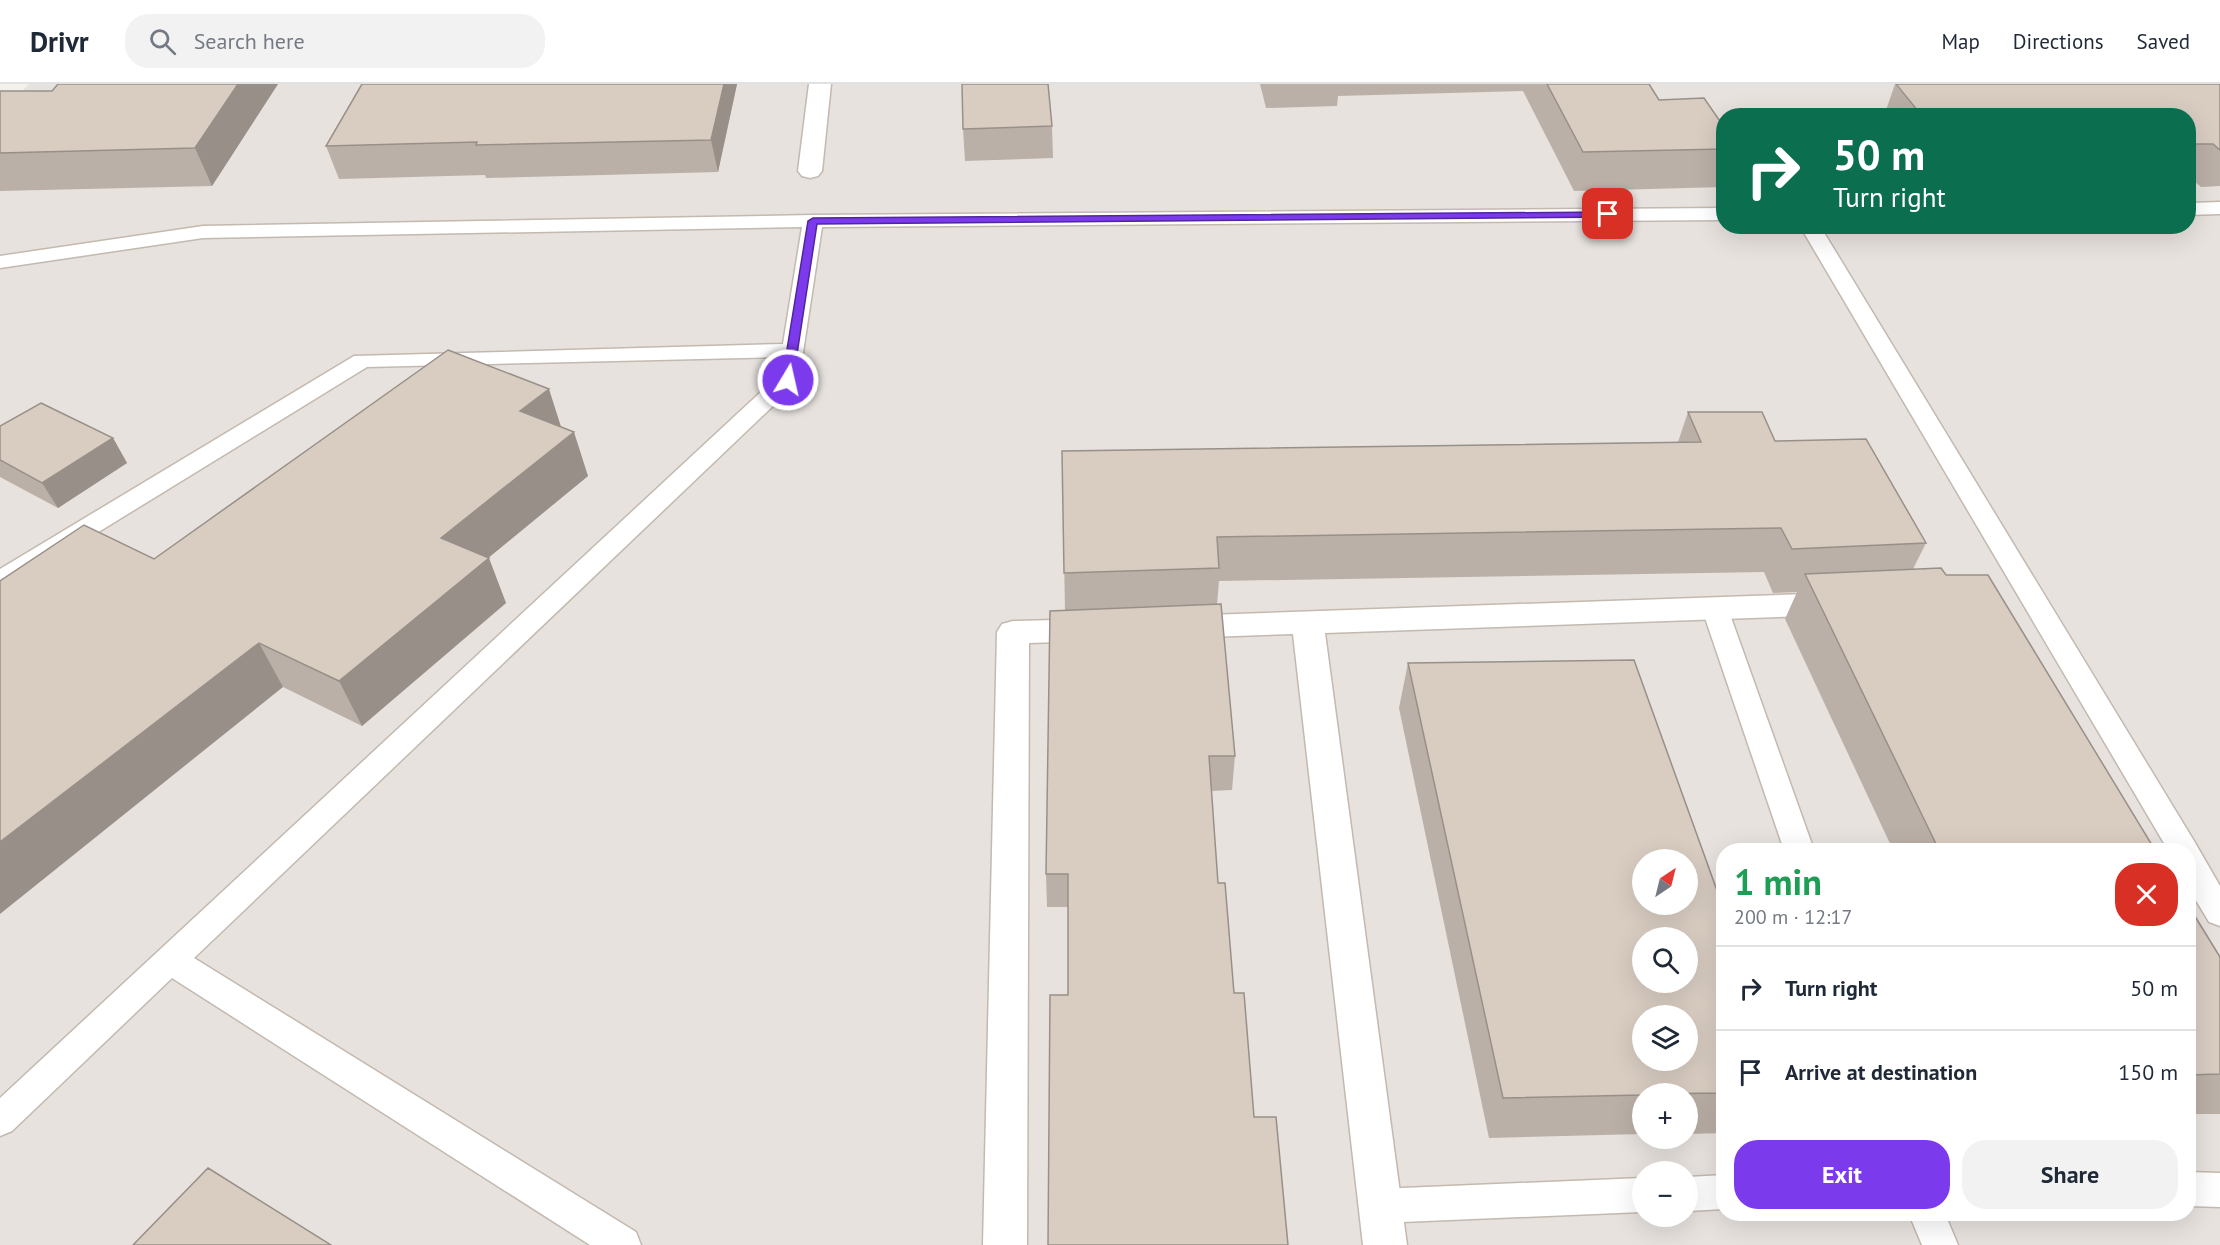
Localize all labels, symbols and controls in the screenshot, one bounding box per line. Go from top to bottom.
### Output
search box [125,14,545,68]
text: Drivr [30,23,89,60]
icon: search [146,25,179,58]
text: Search here [194,27,305,55]
text: Map [1941,28,1980,55]
text: Directions [2013,28,2104,55]
text: Saved [2137,28,2190,55]
text: 50 m [1833,127,1925,182]
icon: right [1734,132,1812,210]
text: Turn right [1833,180,1946,214]
pin [1582,188,1633,239]
icon: arrive [1591,197,1624,230]
position arrow [756,348,820,412]
north arrow [1632,849,1698,915]
map controls [1632,849,1698,1227]
text: 1 min [1734,858,1822,905]
button: close [2115,863,2178,926]
text: 200 m · 12:17 [1734,904,1852,930]
button: search [1632,927,1698,993]
icon: right [1734,972,1767,1005]
text: Turn right [1785,974,1877,1002]
text: 50 m [2130,974,2178,1002]
button: layers [1632,1005,1698,1071]
icon: arrive [1734,1056,1767,1089]
text: Arrive at destination [1785,1058,1977,1086]
text: 150 m [2118,1058,2178,1086]
button: + [1632,1083,1698,1149]
button: Exit [1734,1140,1950,1209]
button: Share [1962,1140,2178,1209]
button: − [1632,1161,1698,1227]

